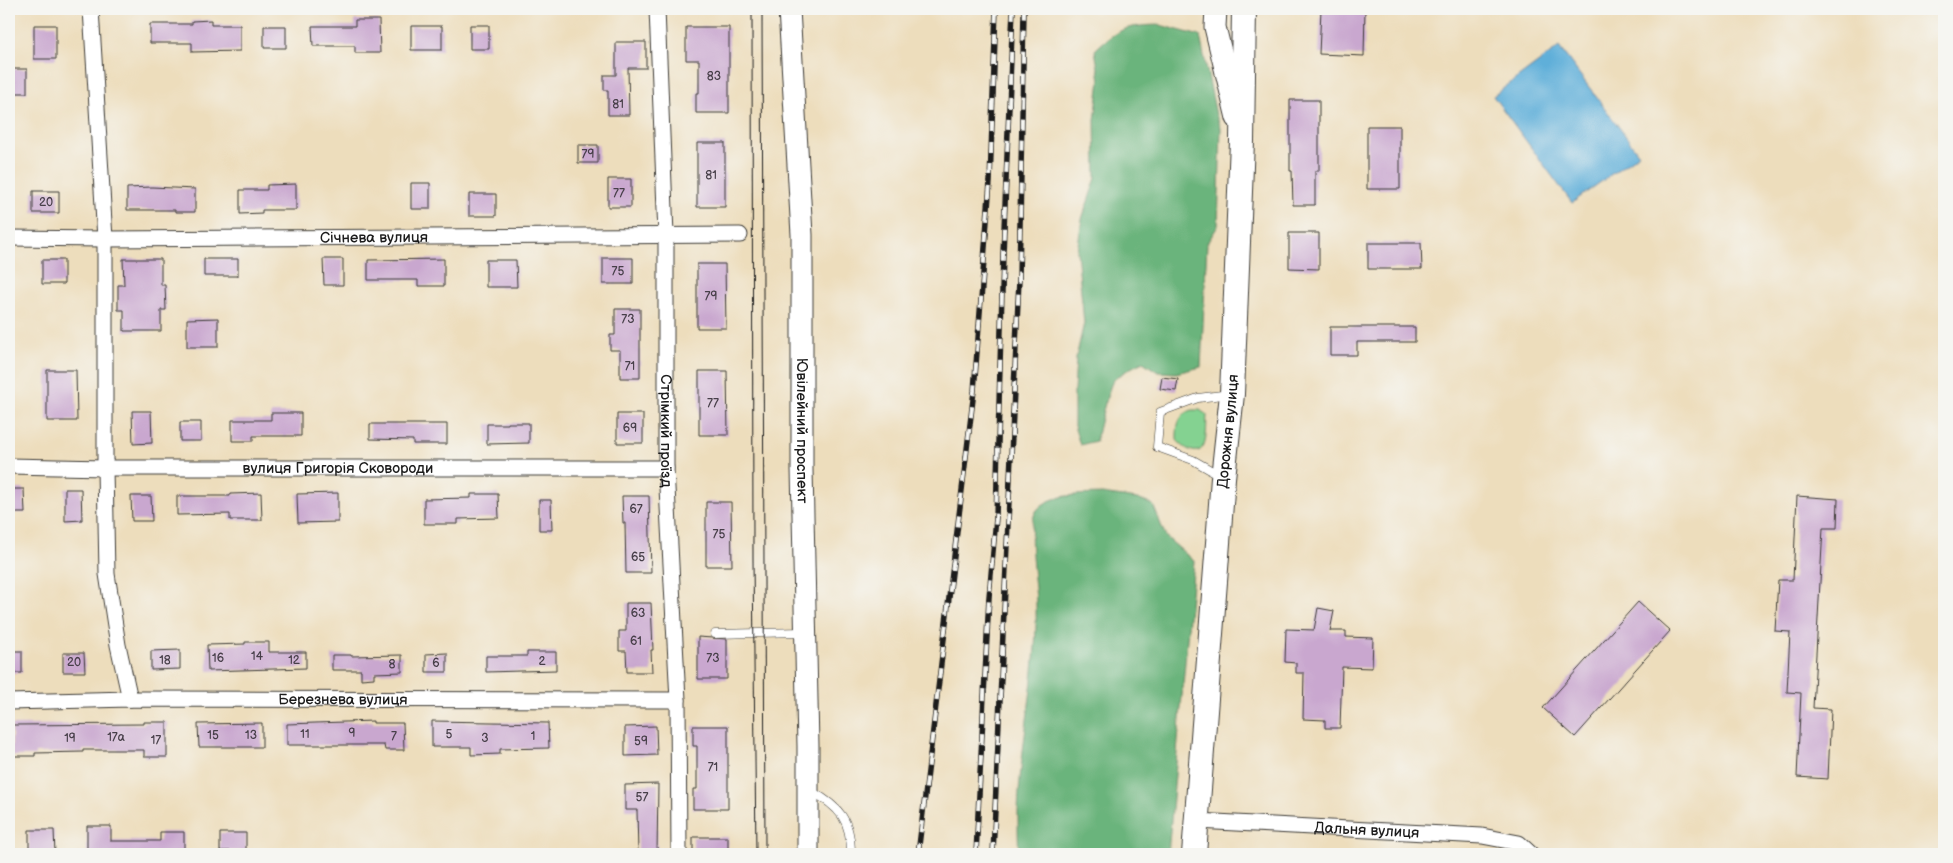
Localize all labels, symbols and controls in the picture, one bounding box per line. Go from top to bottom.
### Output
house number: 83 [707,69,721,84]
house number: 81 [612,97,624,112]
house number: 79 [582,147,594,162]
house number: 81 [705,168,717,183]
house number: 77 [613,186,625,201]
house number: 20 [39,195,53,210]
street label: Січнева вулиця [320,227,428,247]
house number: 75 [612,264,625,279]
house number: 79 [705,289,717,304]
house number: 73 [621,312,635,327]
street label: Ювілейний проспект [793,358,812,504]
house number: 71 [625,359,635,374]
street label: Стрімкий проїзд [656,374,676,488]
street label: Дорожня вулиця [1213,374,1242,489]
house number: 77 [707,396,719,411]
house number: 69 [623,421,637,436]
street label: вулиця Григорія Сковороди [243,459,433,478]
house number: 67 [629,502,643,517]
house number: 75 [713,527,726,542]
house number: 65 [631,550,645,565]
house number: 63 [631,606,645,621]
house number: 61 [630,634,642,649]
house number: 14 [251,649,264,664]
house number: 16 [212,651,224,666]
house number: 73 [706,651,720,666]
house number: 18 [159,653,171,668]
house number: 12 [288,653,300,668]
house number: 2 [538,654,546,669]
house number: 20 [67,655,81,670]
house number: 6 [432,656,440,671]
house number: 8 [389,657,396,672]
street label: Березнева вулиця [278,690,408,709]
house number: 9 [349,726,356,741]
house number: 11 [300,727,310,742]
house number: 5 [446,727,453,742]
house number: 15 [207,728,219,743]
house number: 13 [245,728,257,743]
house number: 7 [391,729,397,744]
house number: 1 [531,729,535,744]
house number: 17а [107,730,125,745]
house number: 19 [64,731,76,746]
house number: 3 [481,731,489,746]
house number: 17 [151,733,161,748]
house number: 59 [634,734,648,749]
house number: 71 [708,760,718,775]
house number: 57 [636,790,648,805]
street label: Дальня вулиця [1314,818,1420,842]

